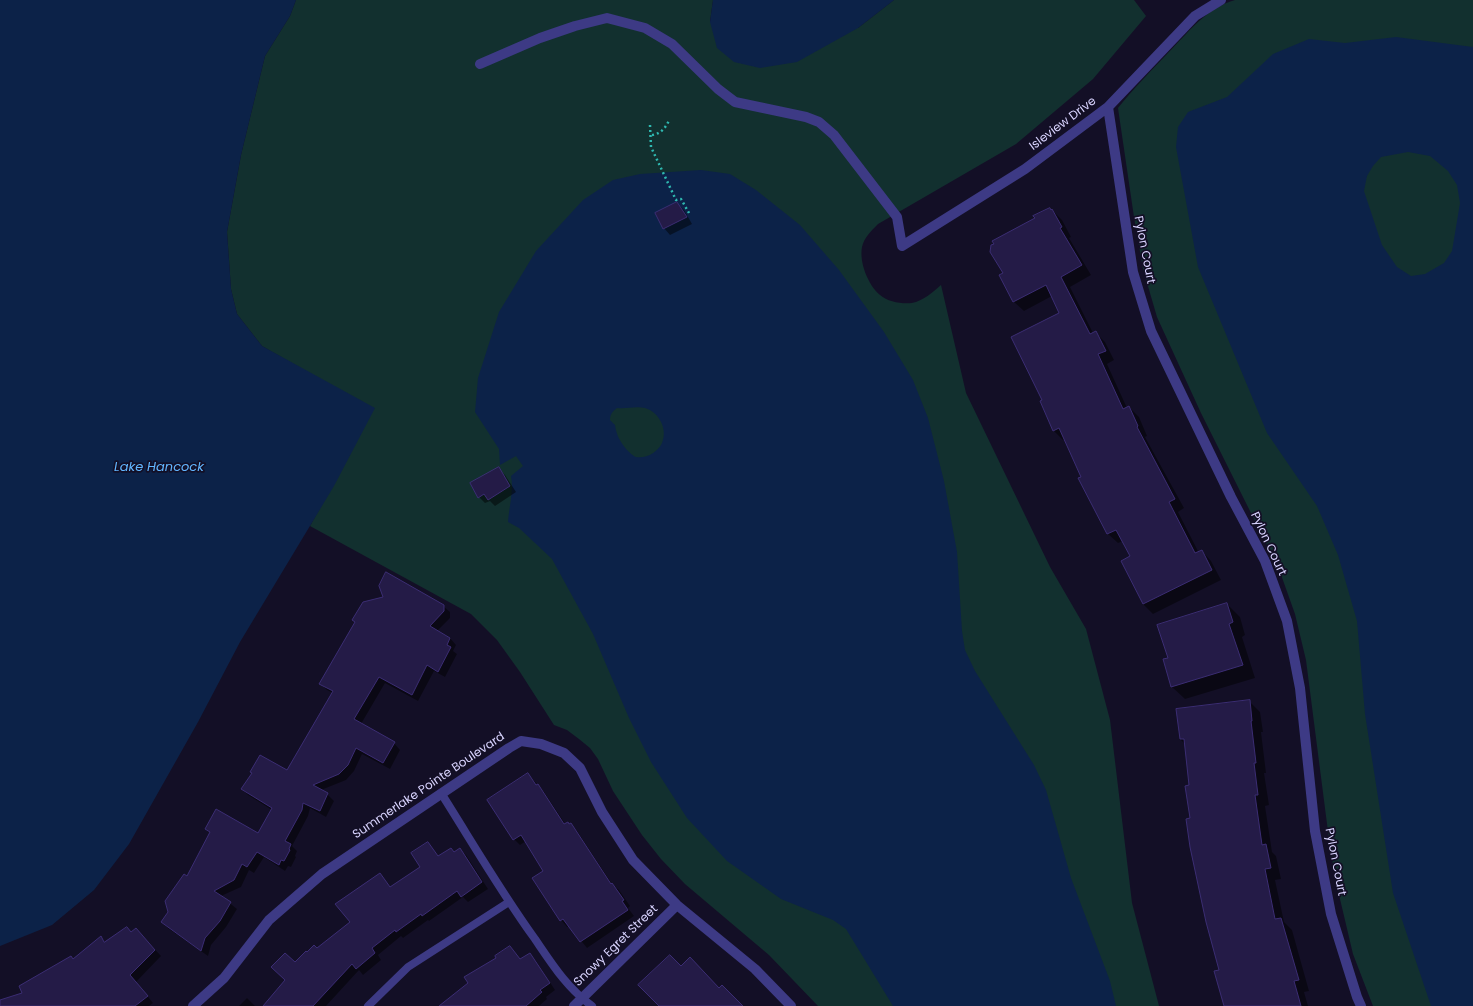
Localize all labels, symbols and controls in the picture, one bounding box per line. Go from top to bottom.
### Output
street label: Isleview Drive [1027,94,1099,154]
street label: Pylon Court [1130,215,1158,285]
water label: Lake Hancock [114,460,204,476]
street label: Pylon Court [1247,510,1289,578]
street label: Summerlake Pointe Boulevard [350,730,508,842]
street label: Pylon Court [1321,827,1349,897]
street label: Snowy Egret Street [571,902,661,990]

